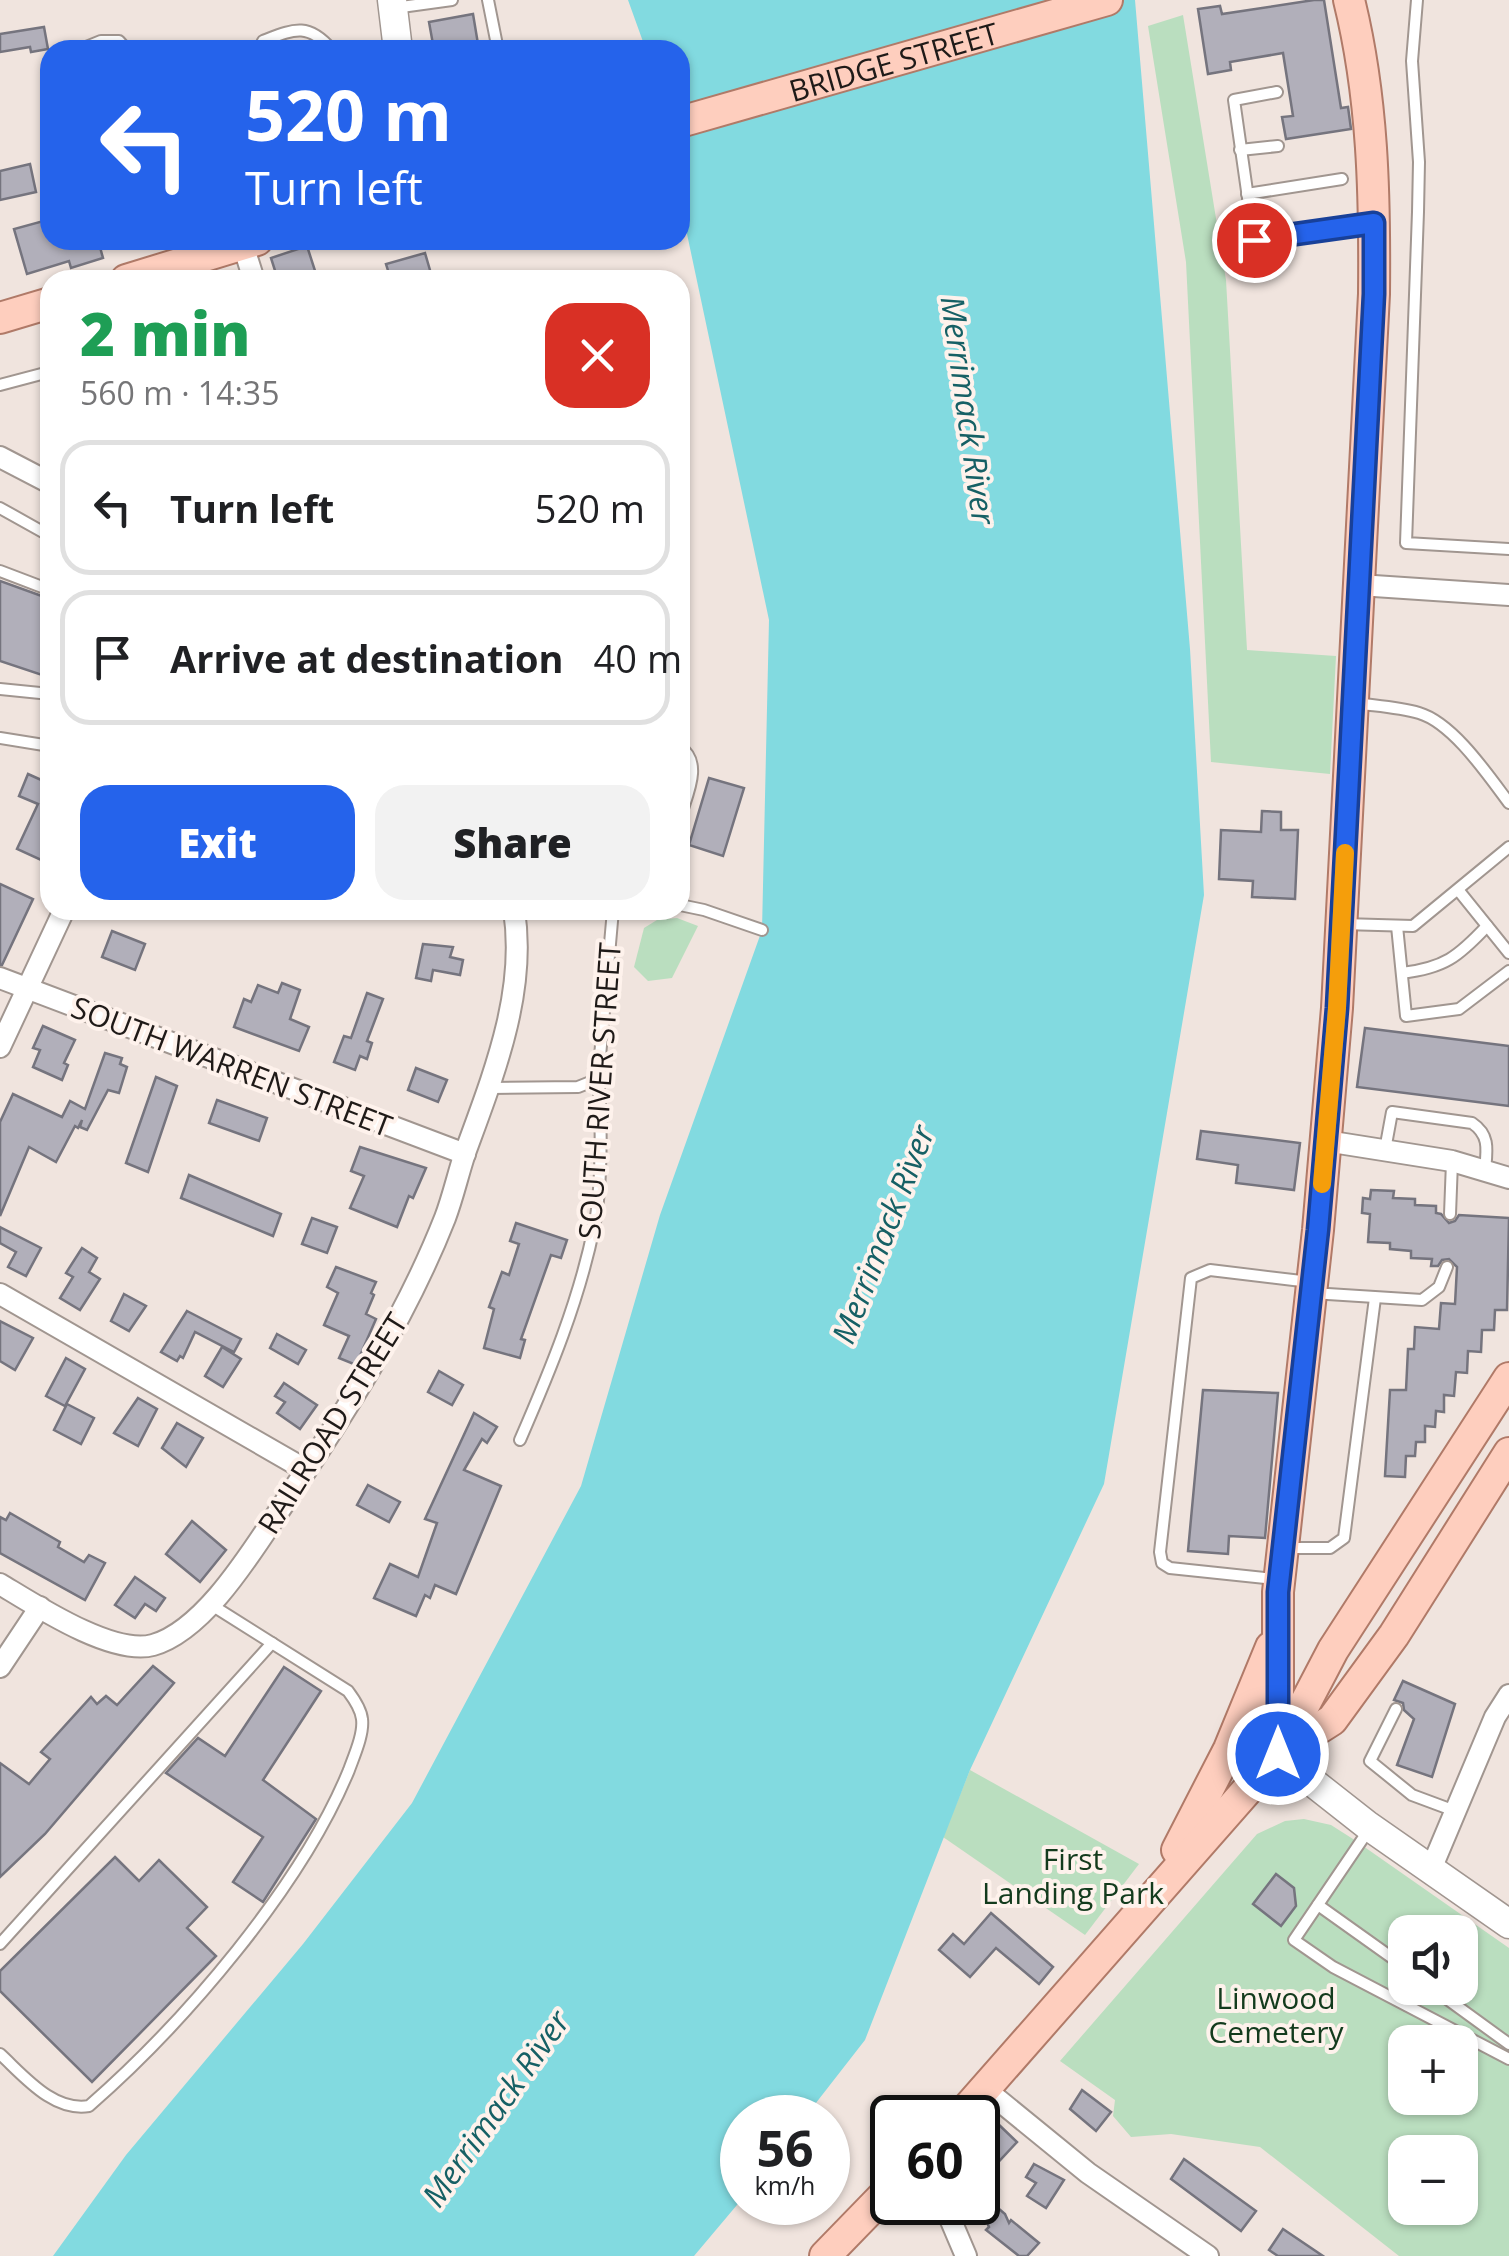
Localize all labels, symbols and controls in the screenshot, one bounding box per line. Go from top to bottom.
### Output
street label: BRIDGE STREET [784,12,1003,110]
text: 520 m [245,66,452,162]
icon: left [80,80,210,210]
text: Turn left [245,157,423,218]
pin [1212,198,1297,283]
icon: arrive [1227,213,1282,268]
text: 2 min [80,292,250,374]
water label: Merrimack River [932,293,1006,528]
button: close [545,303,650,408]
text: 560 m · 14:35 [80,371,279,414]
icon: left [85,480,140,535]
text: Turn left [170,482,334,534]
text: 520 m [535,482,645,534]
icon: arrive [85,630,140,685]
text: Arrive at destination [170,632,564,684]
text: 40 m [594,632,682,684]
button: Exit [80,785,355,900]
button: Share [375,785,650,900]
street label: SOUTH RIVER STREET [568,941,630,1241]
street label: SOUTH WARREN STREET [66,986,399,1146]
water label: Merrimack River [821,1118,944,1349]
street label: RAILROAD STREET [248,1304,417,1541]
position arrow [1226,1702,1330,1806]
park label: First Landing Park [982,1838,1164,1913]
map controls [1388,1915,1478,2225]
button: sound [1388,1915,1478,2005]
park label: Linwood Cemetery [1208,1977,1345,2052]
water label: Merrimack River [411,2000,579,2215]
button: + [1388,2025,1478,2115]
speed limit sign: 60 [870,2095,1000,2225]
text: 56 [756,2114,814,2182]
button: − [1388,2135,1478,2225]
text: km/h [755,2168,815,2202]

